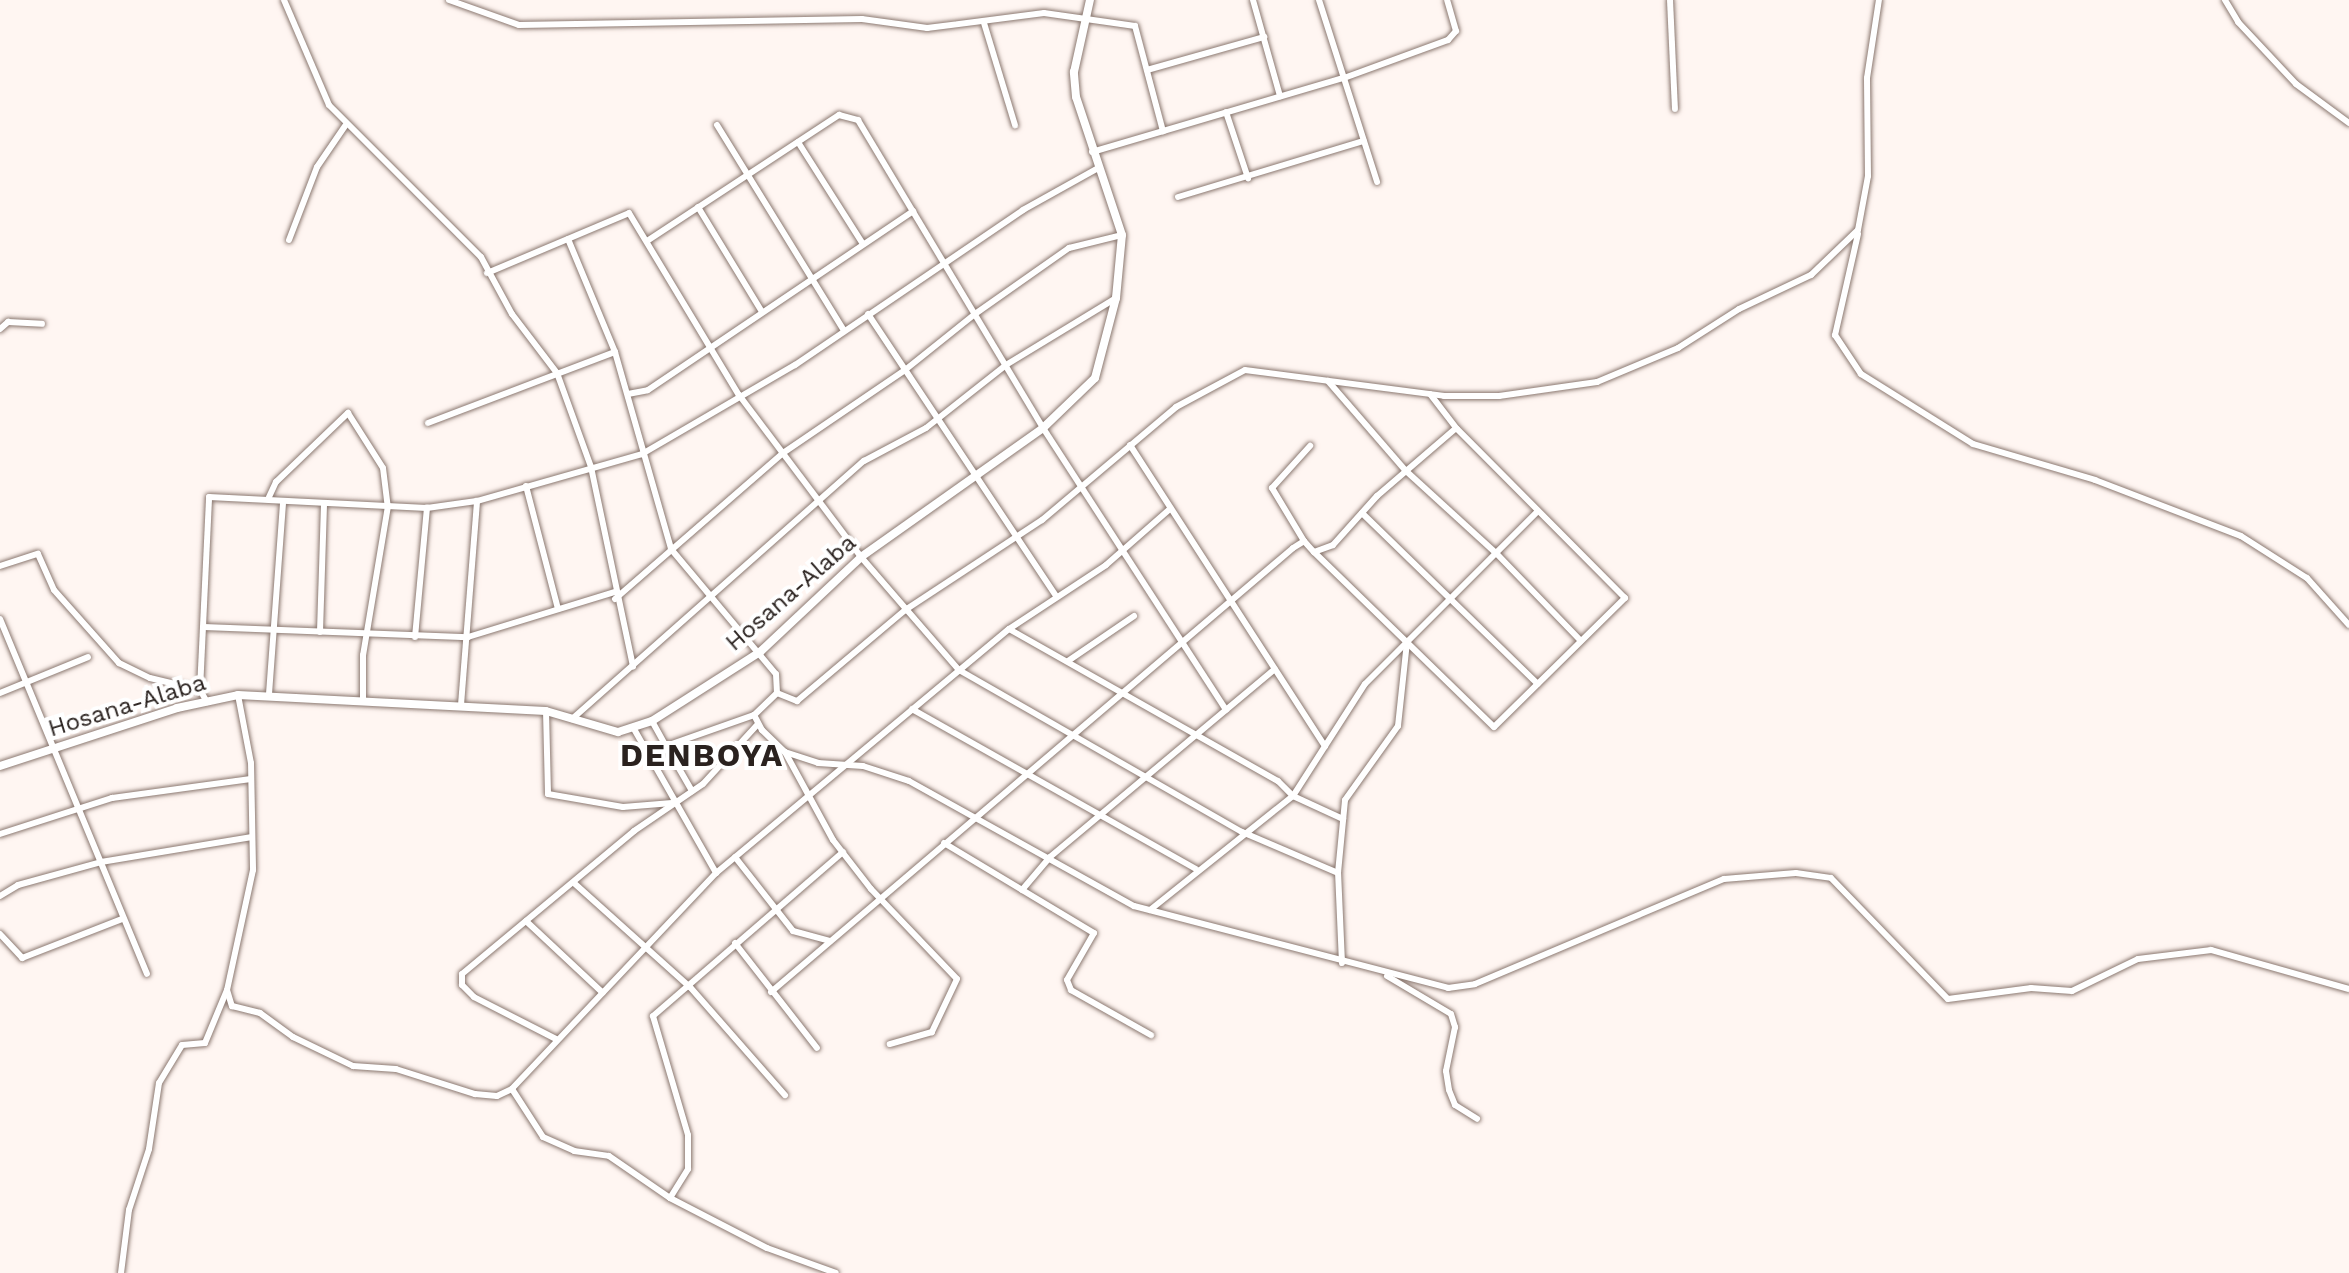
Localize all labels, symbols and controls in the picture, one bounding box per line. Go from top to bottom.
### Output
street label: Hosana-Alaba [720,529,862,657]
street label: Hosana-Alaba [45,668,209,744]
district label: DENBOYA [620,736,784,774]

